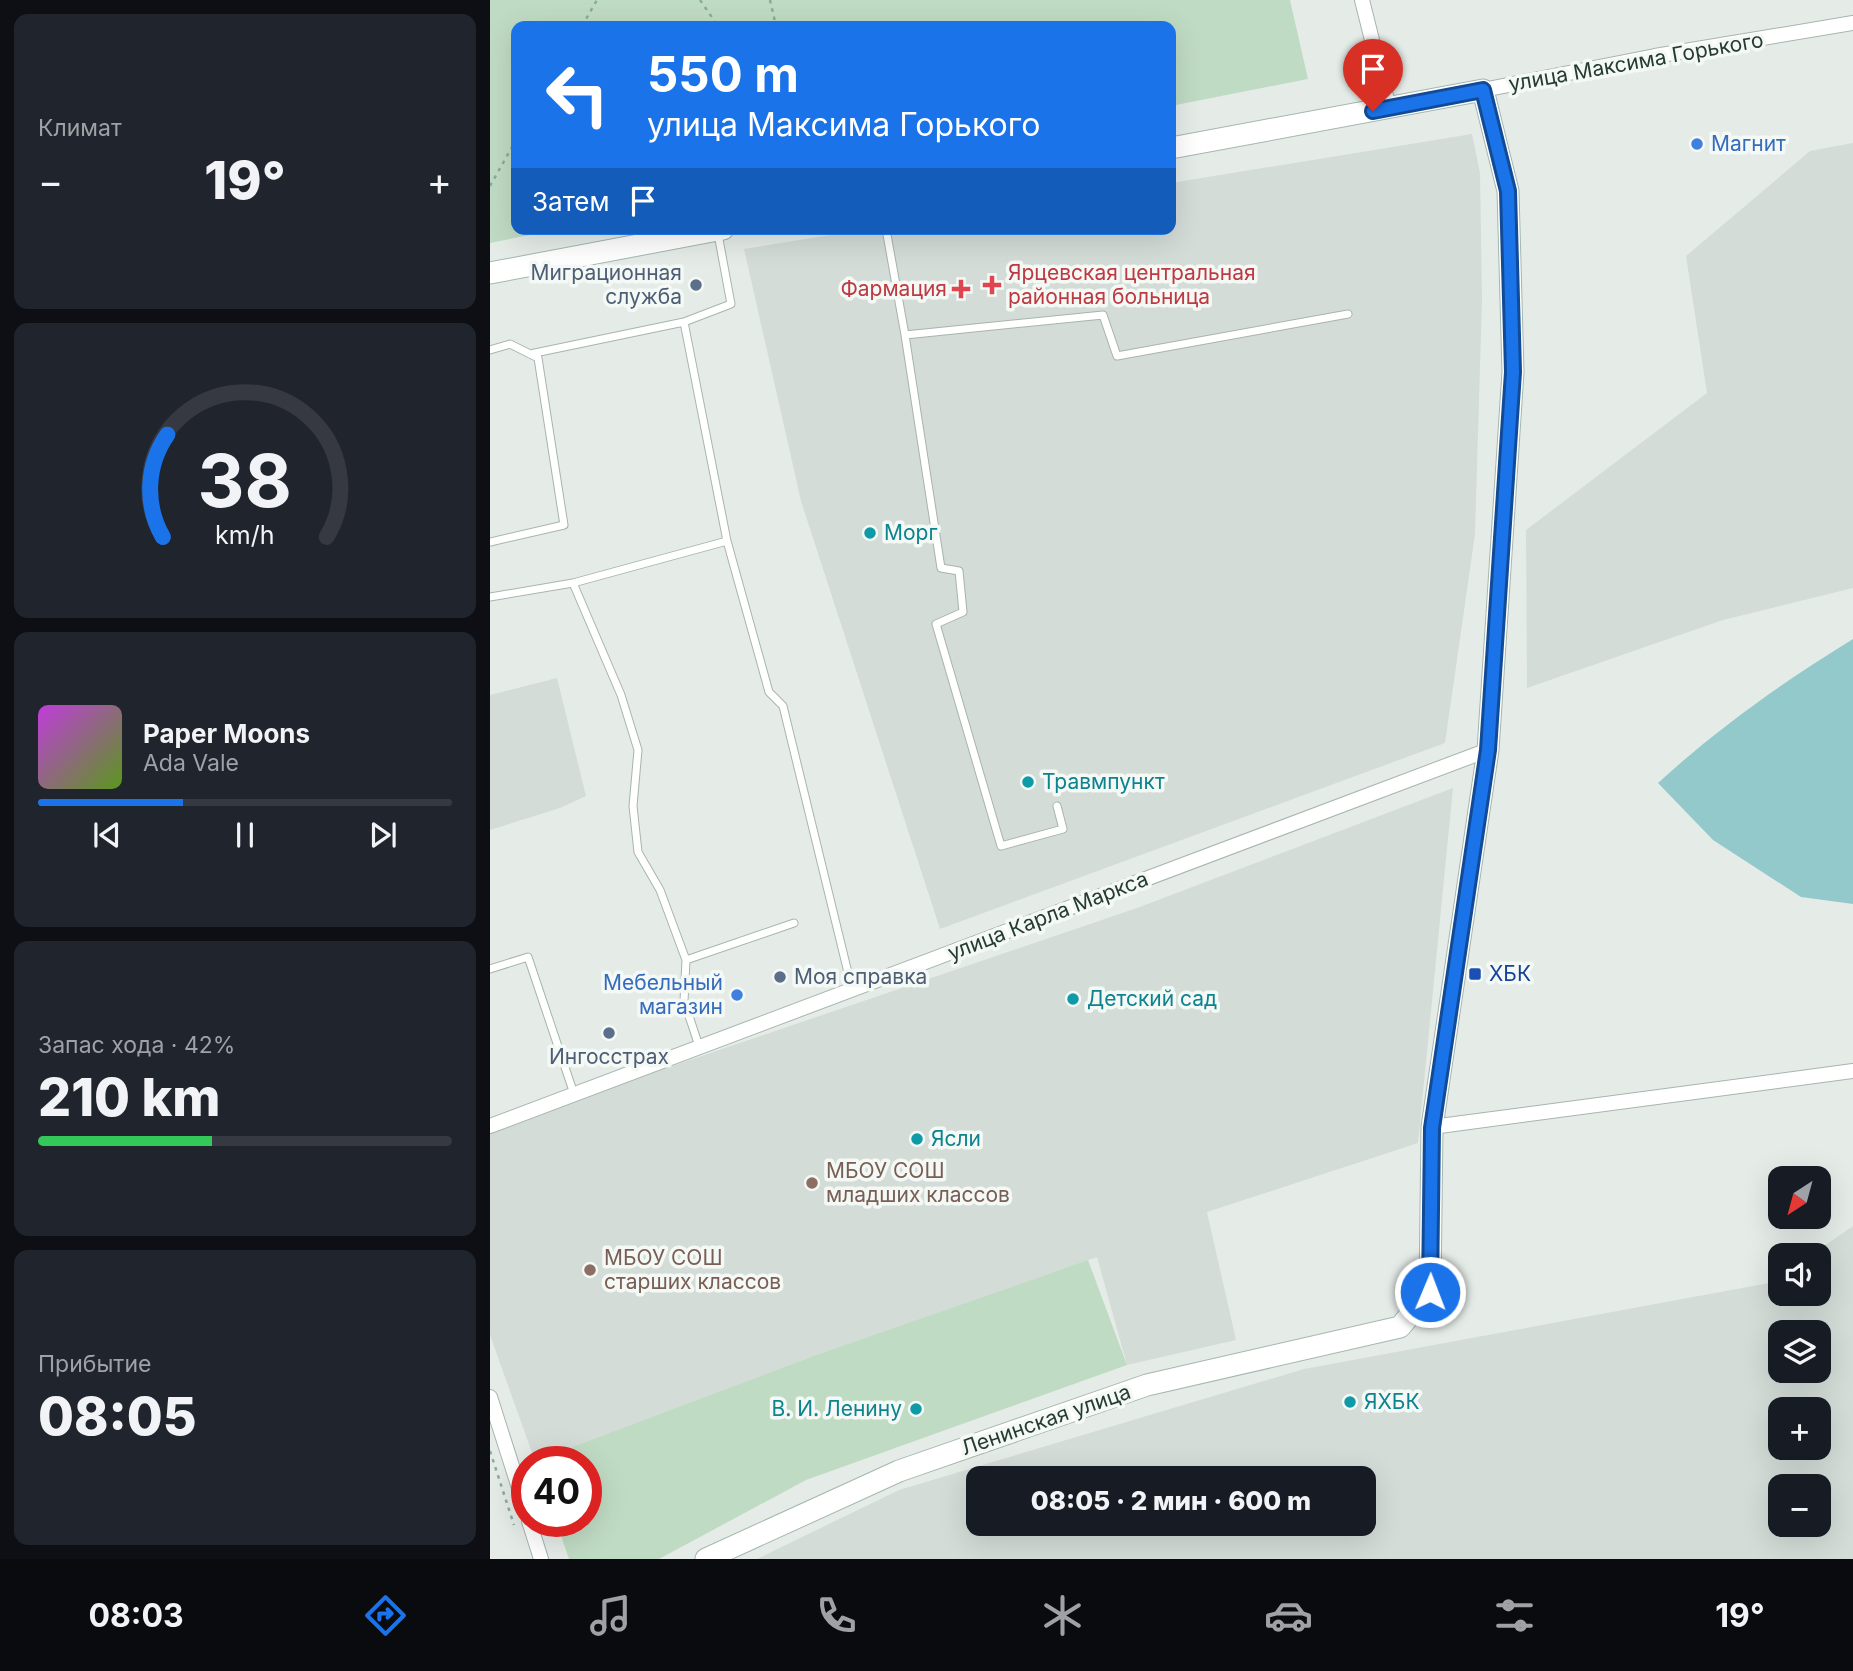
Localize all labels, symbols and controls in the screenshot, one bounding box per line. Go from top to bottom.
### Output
street label: улица Максима Горького [1507,27,1765,96]
pin [1343,39,1403,111]
text: 550 m [647,45,799,104]
icon: left [532,49,623,140]
icon: arrive [1354,50,1392,88]
text: улица Максима Горького [647,105,1040,144]
text: Климат [38,114,122,142]
place label: Магнит [1711,131,1786,156]
marker: Магнит [1689,136,1705,152]
text: 19° [204,149,286,212]
text: − [38,158,63,204]
text: + [427,158,452,204]
icon: arrive [624,182,662,220]
text: Затем [532,186,610,217]
place label: Миграционная служба [530,260,682,309]
place label: Ярцевская центральная районная больница [1008,260,1256,309]
marker: Ярцевская центральная районная больница [982,275,1002,295]
place label: Фармация [840,276,947,301]
marker: Миграционная служба [688,277,704,293]
marker: Фармация [953,281,969,297]
text: 38 [198,436,292,525]
text: km/h [215,519,275,549]
place label: Морг [884,520,938,545]
marker: Морг [862,525,878,541]
text: Paper Moons [143,718,310,749]
text: Ada Vale [143,749,239,777]
place label: Травмпункт [1042,769,1165,794]
marker: Травмпункт [1020,774,1036,790]
icon: previous [88,816,126,854]
icon: pause [226,816,264,854]
icon: next [364,816,402,854]
street label: улица Карла Маркса [944,866,1152,965]
place label: ХБК [1489,961,1531,986]
place label: Моя справка [794,964,927,989]
marker: ХБК [1467,966,1483,982]
marker: Моя справка [772,969,788,985]
place label: Мебельный магазин [603,970,723,1019]
place label: Детский сад [1087,986,1217,1011]
marker: Мебельный магазин [729,987,745,1003]
marker: Детский сад [1065,991,1081,1007]
marker: Ингосстрах [601,1025,617,1041]
text: Запас хода · 42% [38,1031,235,1059]
place label: Ингосстрах [549,1044,669,1069]
text: 210 km [38,1066,221,1129]
place label: Ясли [931,1126,981,1151]
marker: Ясли [909,1131,925,1147]
place label: МБОУ СОШ младших классов [826,1158,1010,1207]
north arrow [1768,1166,1830,1228]
map controls [1768,1166,1831,1537]
marker: МБОУ СОШ младших классов [804,1175,820,1191]
button: sound [1768,1243,1831,1306]
place label: МБОУ СОШ старших классов [604,1245,781,1294]
position arrow [1393,1255,1467,1329]
marker: МБОУ СОШ старших классов [582,1262,598,1278]
button: layers [1768,1320,1831,1383]
text: Прибытие [38,1350,151,1378]
street label: Ленинская улица [958,1379,1134,1460]
text: 08:05 [38,1385,197,1448]
place label: ЯХБК [1364,1389,1420,1414]
marker: ЯХБК [1342,1394,1358,1410]
place label: В. И. Ленину [772,1396,902,1421]
button: + [1768,1397,1831,1460]
marker: В. И. Ленину [908,1401,924,1417]
speed limit sign: 40 [511,1446,602,1537]
button: − [1768,1474,1831,1537]
text: 08:05 · 2 мин · 600 m [1031,1485,1311,1516]
icon: directions [361,1591,410,1640]
icon: music [586,1591,635,1640]
icon: phone [812,1591,861,1640]
icon: climate [1038,1591,1087,1640]
icon: car [1264,1591,1313,1640]
icon: filters [1490,1591,1539,1640]
text: 08:03 [88,1596,184,1635]
text: 19° [1715,1596,1765,1635]

